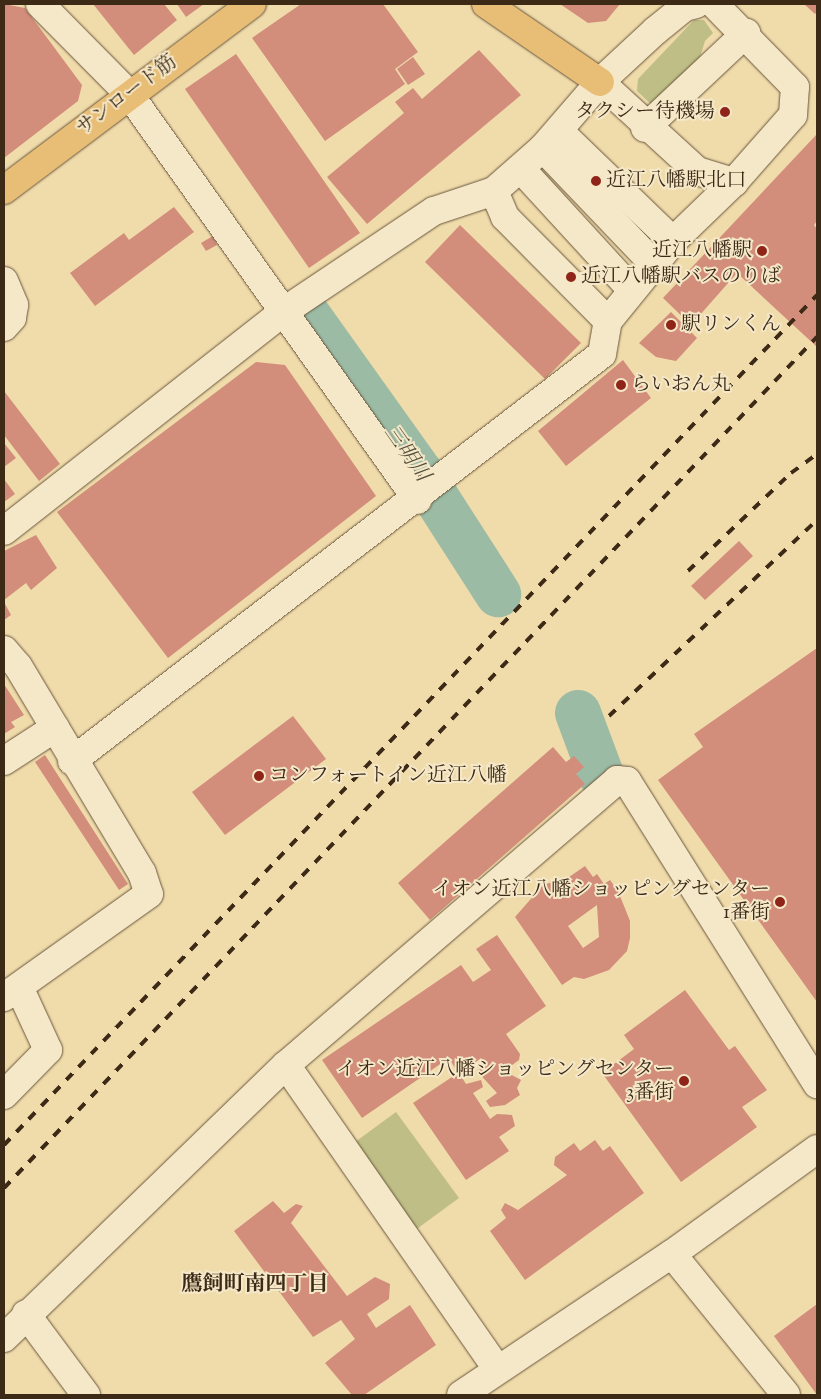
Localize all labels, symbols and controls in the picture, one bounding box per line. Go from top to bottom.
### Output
street label: サンロード筋 [72,50,182,142]
place label: タクシー待機場 [575,100,715,124]
marker: タクシー待機場 [719,106,731,118]
place label: 近江八幡駅北口 [606,169,746,193]
marker: 近江八幡駅北口 [590,175,602,187]
place label: 近江八幡駅 [652,239,752,263]
marker: 近江八幡駅 [756,245,768,257]
place label: 近江八幡駅バスのりば [581,265,781,289]
marker: 近江八幡駅バスのりば [565,271,577,283]
place label: 駅リンくん [681,313,781,337]
marker: 駅リンくん [665,319,677,331]
place label: らいおん丸 [631,373,731,397]
marker: らいおん丸 [615,379,627,391]
water label: 三明川 [378,421,434,487]
place label: コンフォートイン近江八幡 [269,764,509,788]
marker: コンフォートイン近江八幡 [253,770,265,782]
place label: イオン近江八幡ショッピングセンター 1番街 [430,878,770,925]
marker: イオン近江八幡ショッピングセンター 1番街 [774,896,786,908]
place label: イオン近江八幡ショッピングセンター 3番街 [334,1058,674,1105]
marker: イオン近江八幡ショッピングセンター 3番街 [678,1075,690,1087]
district label: 鷹飼町南四丁目 [182,1272,328,1298]

